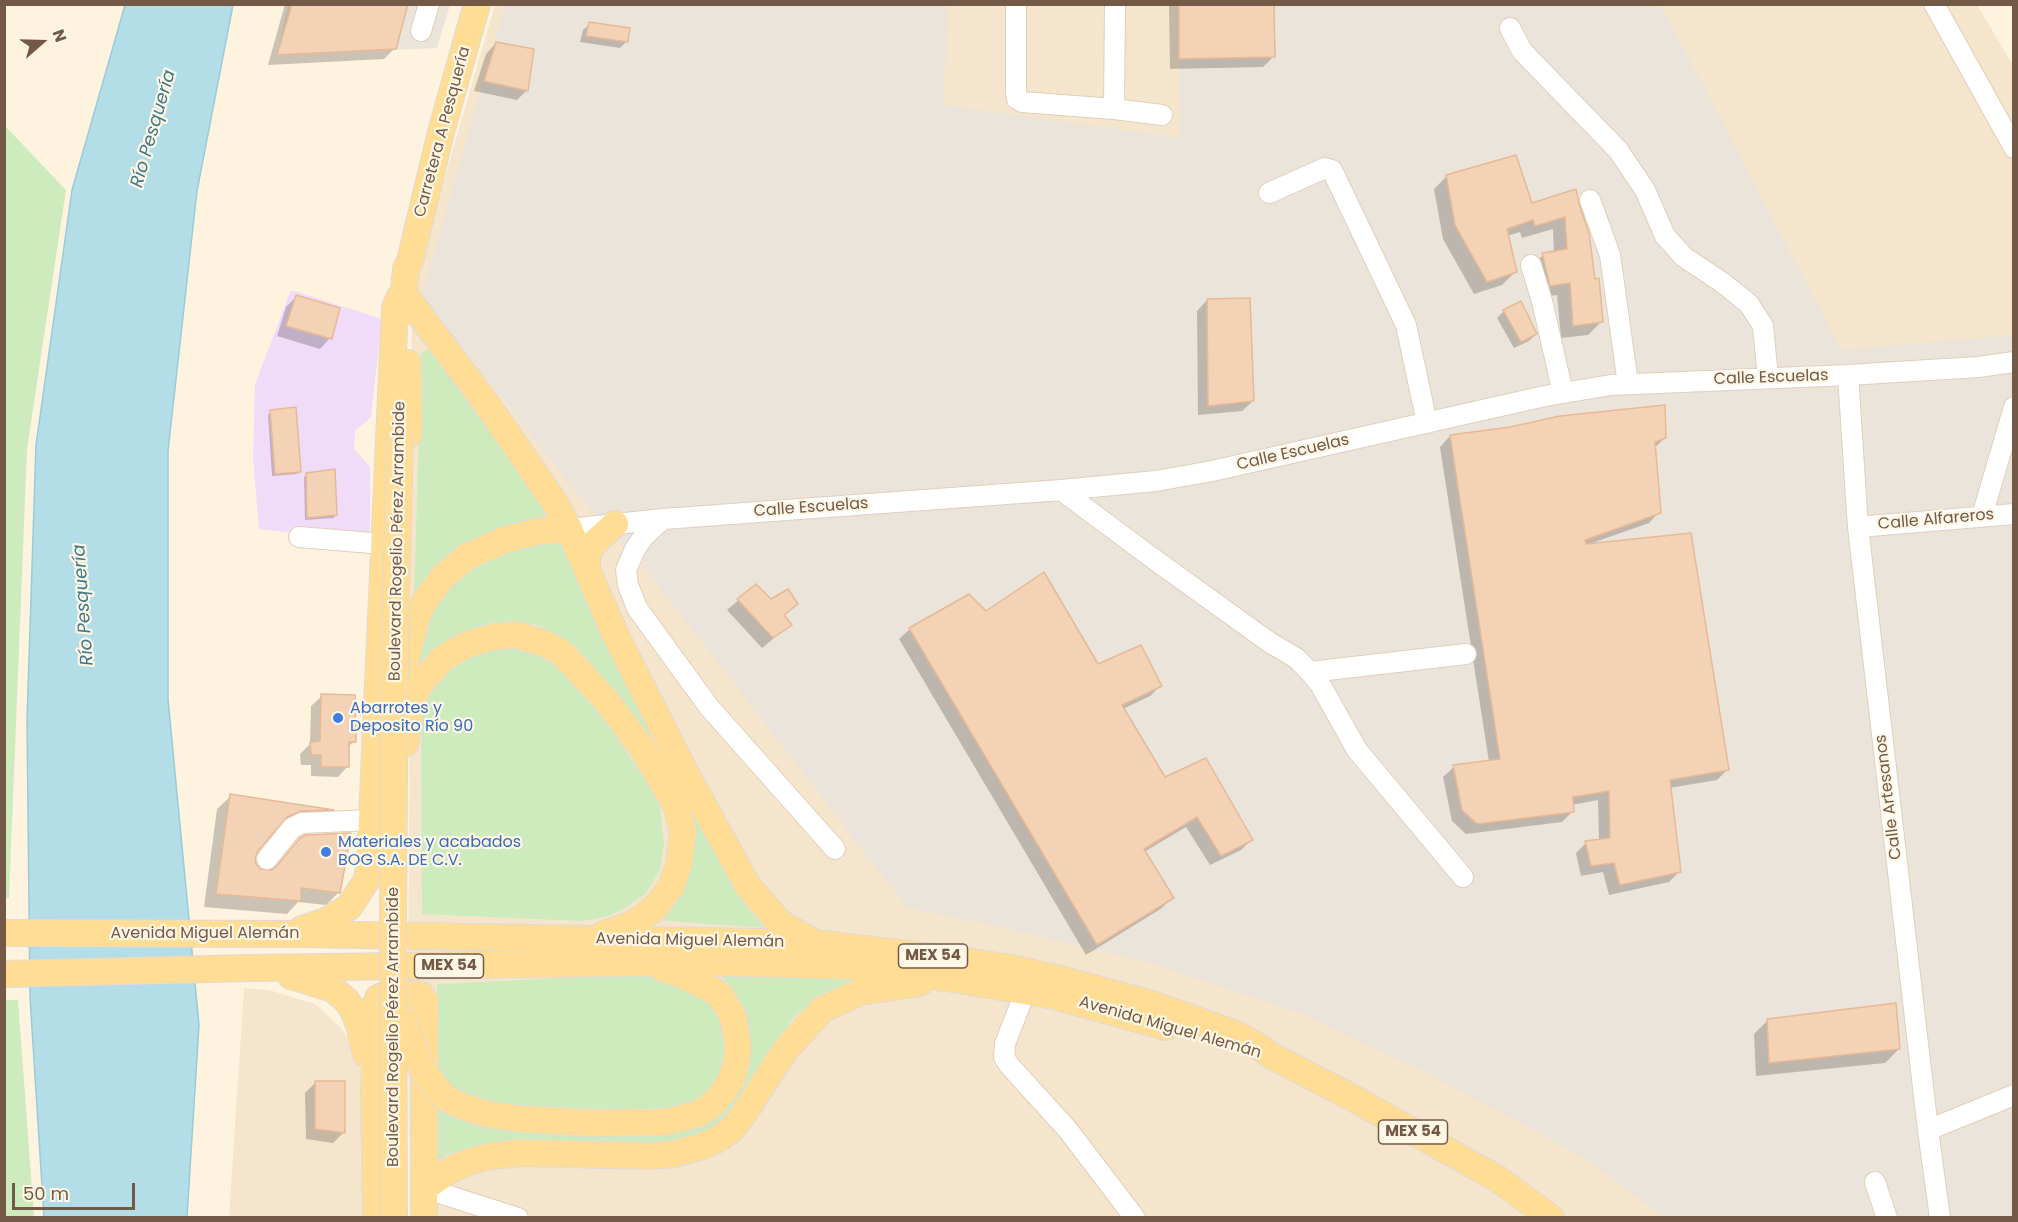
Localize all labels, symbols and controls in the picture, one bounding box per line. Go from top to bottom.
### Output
north arrow [12,12,72,72]
text: N [47,26,72,45]
street label: Carretera A Pesquería [411,44,475,220]
water label: Río Pesquería [127,68,181,190]
street label: Calle Escuelas [1713,366,1829,390]
street label: Boulevard Rogelio Pérez Arrambide [386,401,410,681]
street label: Calle Escuelas [1235,431,1351,475]
street label: Calle Escuelas [753,494,869,522]
street label: Calle Alfareros [1877,505,1995,535]
water label: Río Pesquería [69,544,99,666]
place label: Abarrotes y Deposito Río 90 [350,699,473,737]
marker: Abarrotes y Deposito Río 90 [331,711,345,725]
street label: Calle Artesanos [1872,733,1906,861]
place label: Materiales y acabados BOG S.A. DE C.V. [338,833,521,871]
marker: Materiales y acabados BOG S.A. DE C.V. [319,845,333,859]
street label: Boulevard Rogelio Pérez Arrambide [384,887,404,1167]
street label: Avenida Miguel Alemán [111,924,299,944]
street label: Avenida Miguel Alemán [595,930,785,952]
road number: MEX 54 [898,944,968,968]
road number: MEX 54 [414,954,484,978]
street label: Avenida Miguel Alemán [1077,993,1263,1063]
road number: MEX 54 [1378,1120,1448,1144]
scale bar [15,1171,138,1209]
text: 50 m [23,1181,69,1206]

